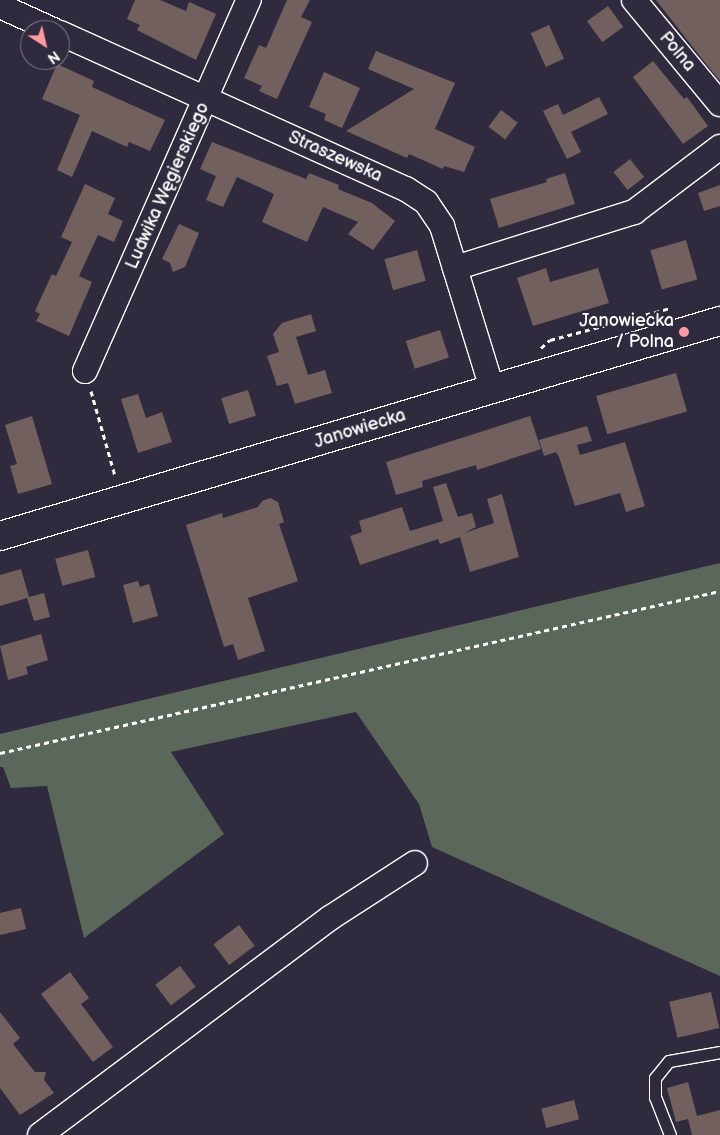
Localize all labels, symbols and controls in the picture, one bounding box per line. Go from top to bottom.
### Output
north arrow [20,20,70,70]
street label: Polna [654,28,700,76]
text: N [44,47,63,67]
street label: Ludwika Węgierskiego [121,99,215,273]
street label: Straszewska [285,127,385,187]
place label: Janowiecka / Polna [579,311,674,354]
marker: Janowiecka / Polna [678,326,690,338]
street label: Janowiecka [312,405,408,453]

